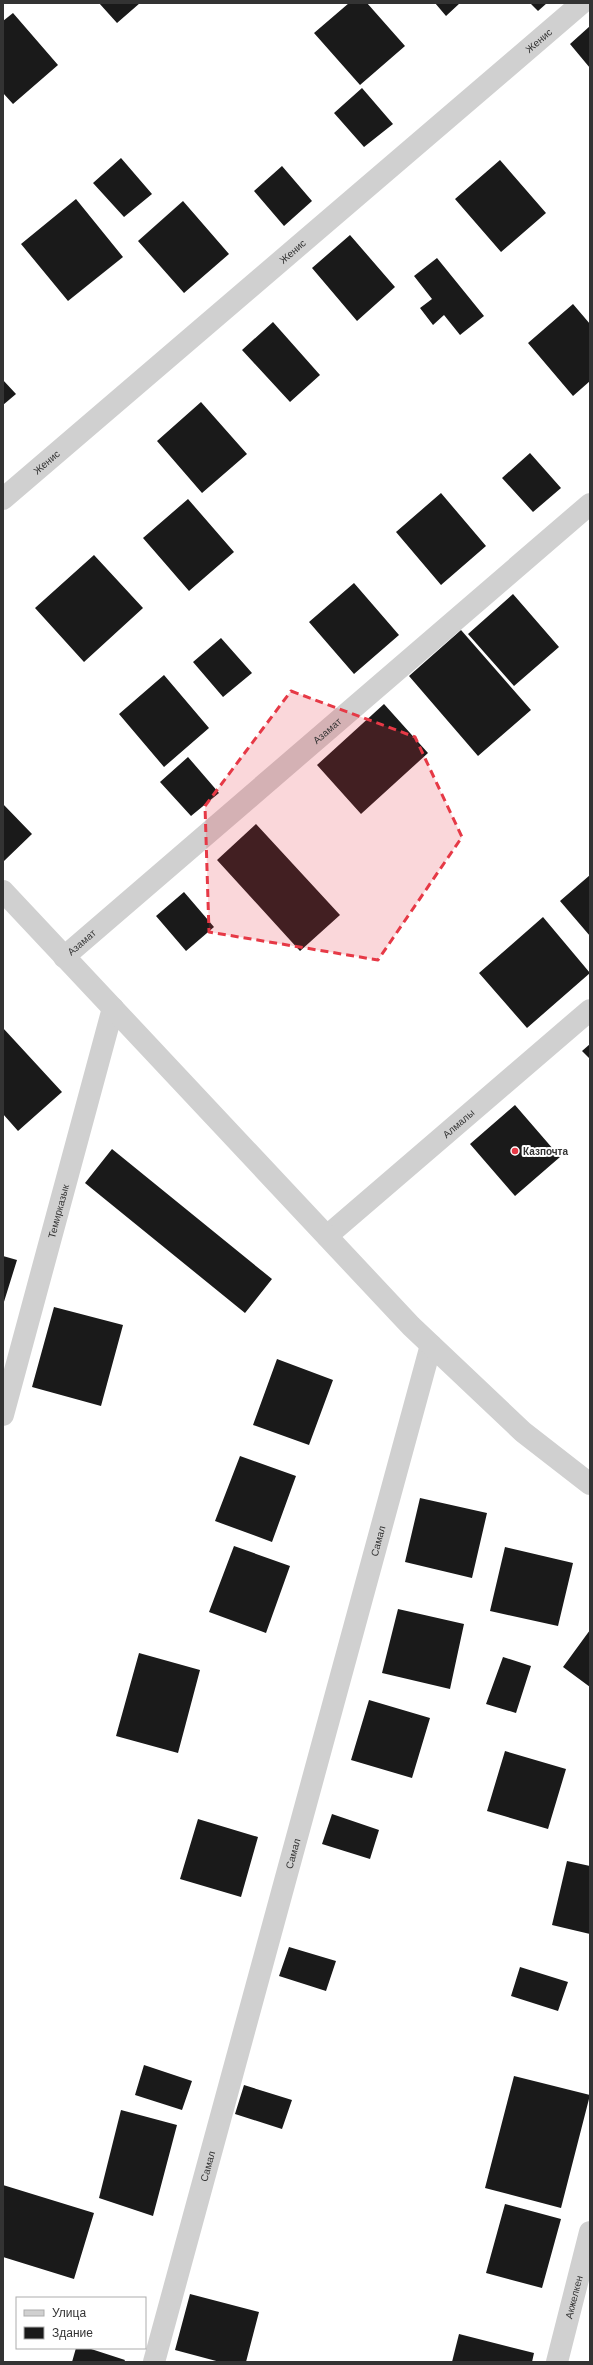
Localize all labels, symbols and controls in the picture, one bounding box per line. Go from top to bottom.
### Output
street label: Женис [523,27,554,55]
street label: Женис [277,237,308,266]
street label: Женис [31,448,62,476]
street label: Азамат [311,716,344,746]
street label: Азамат [65,927,98,958]
street label: Алмалы [441,1107,477,1140]
marker: Казпочта [510,1146,520,1156]
place label: Казпочта [523,1146,568,1157]
street label: Темирказык [46,1183,71,1240]
street label: Самал [369,1524,388,1558]
street label: Самал [284,1837,302,1870]
street label: Самал [198,2150,217,2183]
street label: Акжелкен [563,2274,585,2320]
legend [16,2297,146,2349]
text: Улица [52,2306,86,2320]
text: Здание [52,2326,93,2340]

